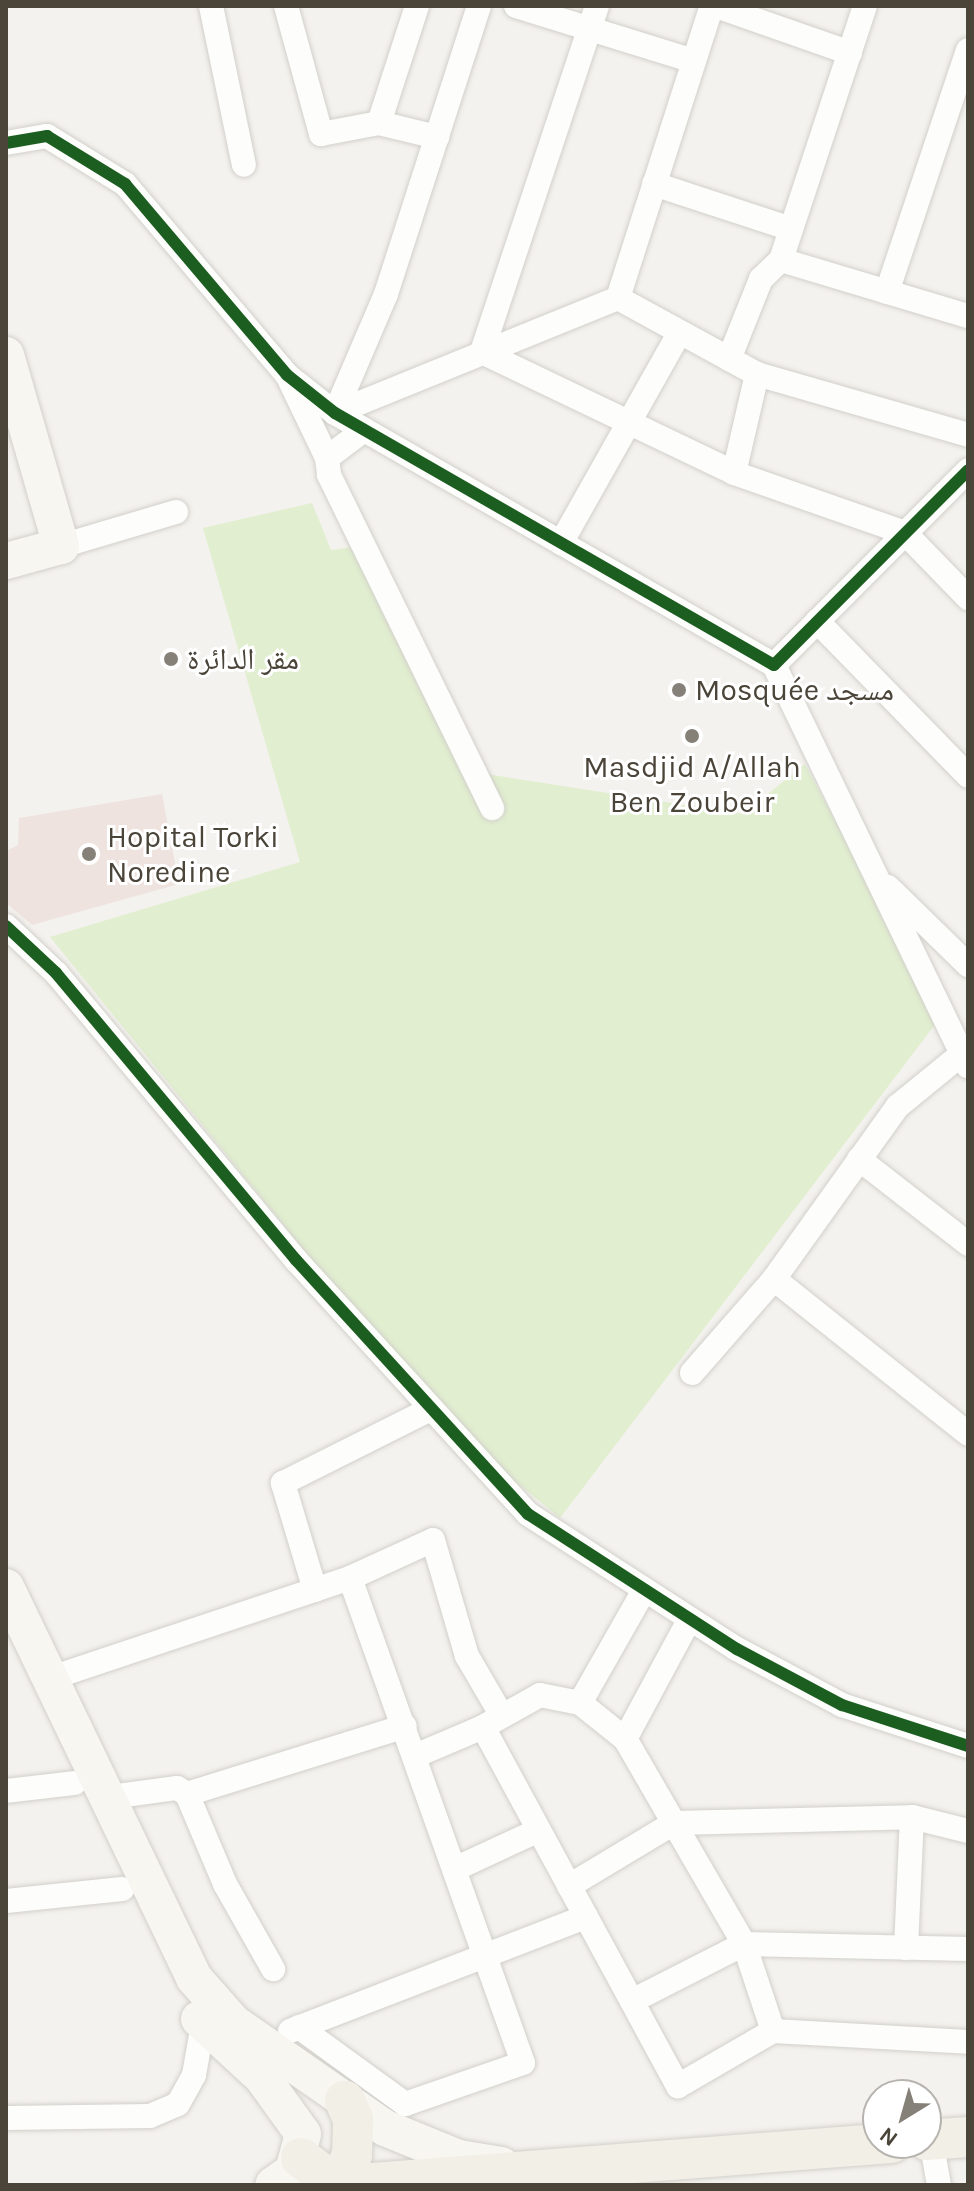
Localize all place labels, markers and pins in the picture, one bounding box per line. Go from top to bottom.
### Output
place label: مقر الدائرة [187,641,299,677]
marker: مقر الدائرة [162,650,180,668]
place label: Mosquée مسجد [695,672,894,708]
marker: Mosquée مسجد [670,681,688,699]
marker: Masdjid A/Allah Ben Zoubeir [683,727,701,745]
place label: Masdjid A/Allah Ben Zoubeir [583,749,801,820]
place label: Hopital Torki Noredine [107,819,279,890]
marker: Hopital Torki Noredine [78,843,100,865]

